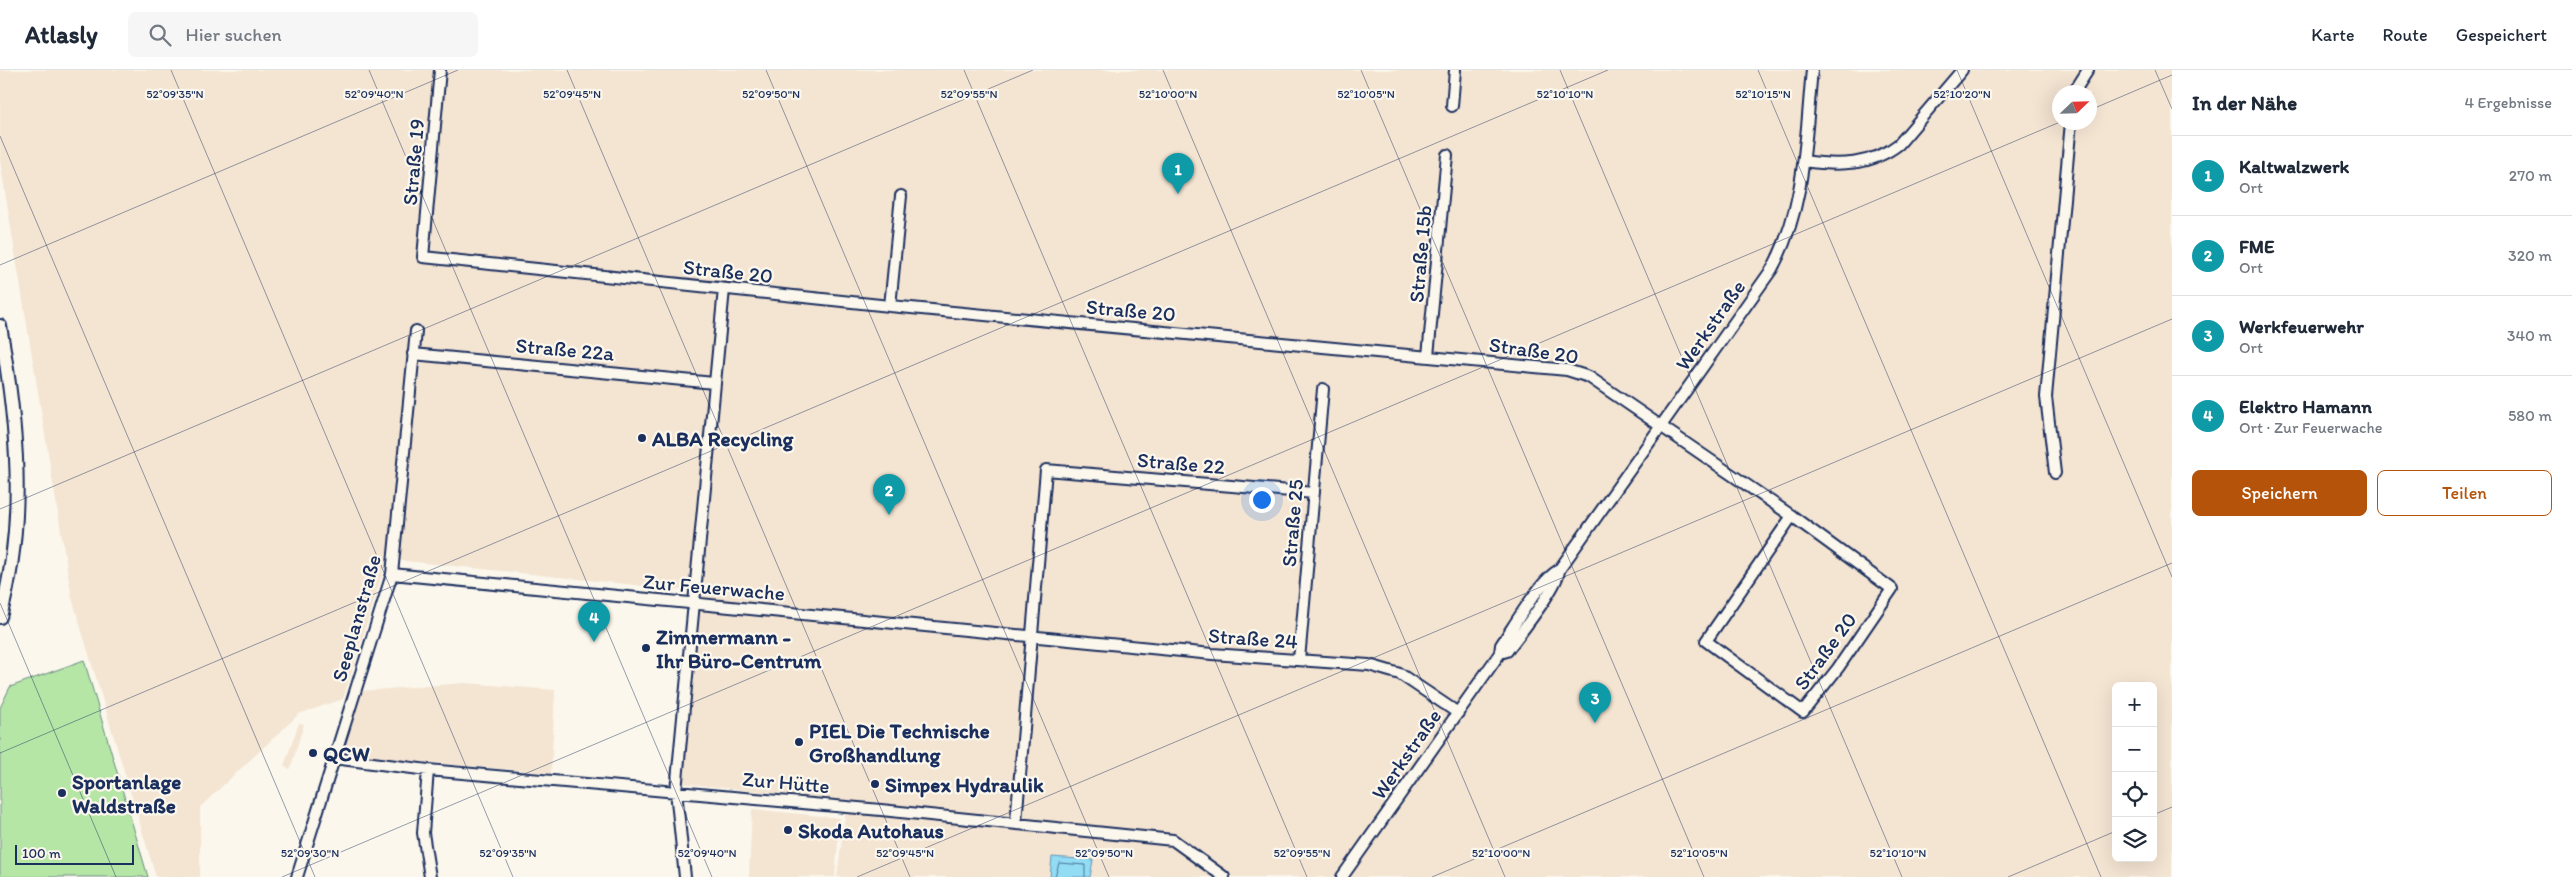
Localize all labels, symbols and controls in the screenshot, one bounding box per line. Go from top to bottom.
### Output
search box [128,12,478,57]
text: Atlasly [25,20,98,49]
icon: search [146,21,174,49]
text: Hier suchen [186,23,282,46]
text: Karte [2311,24,2354,46]
text: Route [2382,24,2428,46]
text: Gespeichert [2456,24,2547,46]
north arrow [2052,85,2097,130]
text: 52°09'35"N [146,87,204,101]
text: 52°09'40"N [344,87,404,101]
text: 52°09'45"N [543,87,601,101]
text: 52°09'50"N [742,87,800,101]
text: 52°09'55"N [940,87,998,101]
text: 52°10'00"N [1139,87,1197,101]
text: 52°10'05"N [1337,87,1395,101]
text: 52°10'10"N [1537,87,1593,101]
text: 52°10'15"N [1735,87,1791,101]
text: 52°10'20"N [1933,87,1991,101]
text: In der Nähe [2192,90,2297,115]
text: 4 Ergebnisse [2464,93,2552,112]
street label: Straße 19 [397,118,429,206]
pin: 1 [1162,153,1194,194]
text: Kaltwalzwerk [2239,155,2349,178]
text: 1 [2204,166,2212,185]
text: 270 m [2509,166,2552,185]
text: Ort [2239,178,2263,197]
street label: Straße 15b [1403,204,1437,304]
text: FME [2239,235,2275,258]
text: 2 [2204,246,2212,265]
text: 320 m [2508,246,2552,265]
street label: Straße 20 [682,254,774,288]
text: Ort [2239,258,2263,277]
street label: Werkstraße [1670,275,1750,375]
street label: Straße 20 [1085,294,1177,326]
text: Werkfeuerwehr [2239,315,2364,338]
text: 3 [2204,326,2212,345]
text: 340 m [2507,326,2552,345]
street label: Straße 20 [1488,331,1580,369]
street label: Straße 22a [515,332,616,366]
text: Ort [2239,338,2263,357]
text: Elektro Hamann [2239,395,2372,418]
text: 4 [2203,406,2213,425]
text: 580 m [2508,406,2552,425]
text: Ort · Zur Feuerwache [2239,418,2383,437]
place label: ALBA Recycling [651,426,794,452]
marker: ALBA Recycling [636,432,648,444]
street label: Straße 22 [1136,447,1226,479]
button: Speichern [2192,470,2367,516]
button: Teilen [2377,470,2552,516]
pin: 2 [873,474,905,515]
street label: Straße 25 [1276,478,1308,568]
your location [1249,487,1275,513]
street label: Seeplanstraße [326,552,386,684]
street label: Zur Feuerwache [642,568,786,606]
pin: 4 [578,601,610,642]
street label: Straße 20 [1788,607,1862,695]
street label: Straße 24 [1207,622,1299,654]
place label: Zimmermann - Ihr Büro-Centrum [656,624,822,673]
marker: Zimmermann - Ihr Büro-Centrum [640,642,652,654]
pin: 3 [1579,682,1611,723]
map controls [2112,682,2157,862]
button: + [2112,682,2157,727]
street label: Werkstraße [1366,704,1446,804]
place label: PIEL Die Technische Großhandlung [809,718,990,768]
button: − [2112,727,2157,772]
marker: PIEL Die Technische Großhandlung [793,736,805,748]
place label: QCW [323,741,370,766]
marker: QCW [307,747,319,759]
street label: Zur Hütte [741,766,831,798]
place label: Sportanlage Waldstraße [72,769,181,818]
place label: Simpex Hydraulik [885,772,1044,798]
button: locate [2112,772,2157,817]
marker: Simpex Hydraulik [869,778,881,790]
marker: Sportanlage Waldstraße [56,787,68,799]
button: layers [2112,817,2157,862]
place label: Skoda Autohaus [798,818,944,843]
marker: Skoda Autohaus [782,824,794,836]
scale bar [15,842,134,865]
text: 100 m [22,845,61,862]
text: 52°09'30"N [281,846,339,860]
text: 52°09'35"N [479,846,537,860]
text: 52°09'40"N [677,846,737,860]
text: 52°09'45"N [876,846,934,860]
text: 52°09'50"N [1075,846,1133,860]
text: 52°09'55"N [1273,846,1331,860]
text: 52°10'00"N [1472,846,1530,860]
text: 52°10'05"N [1670,846,1728,860]
text: 52°10'10"N [1870,846,1926,860]

